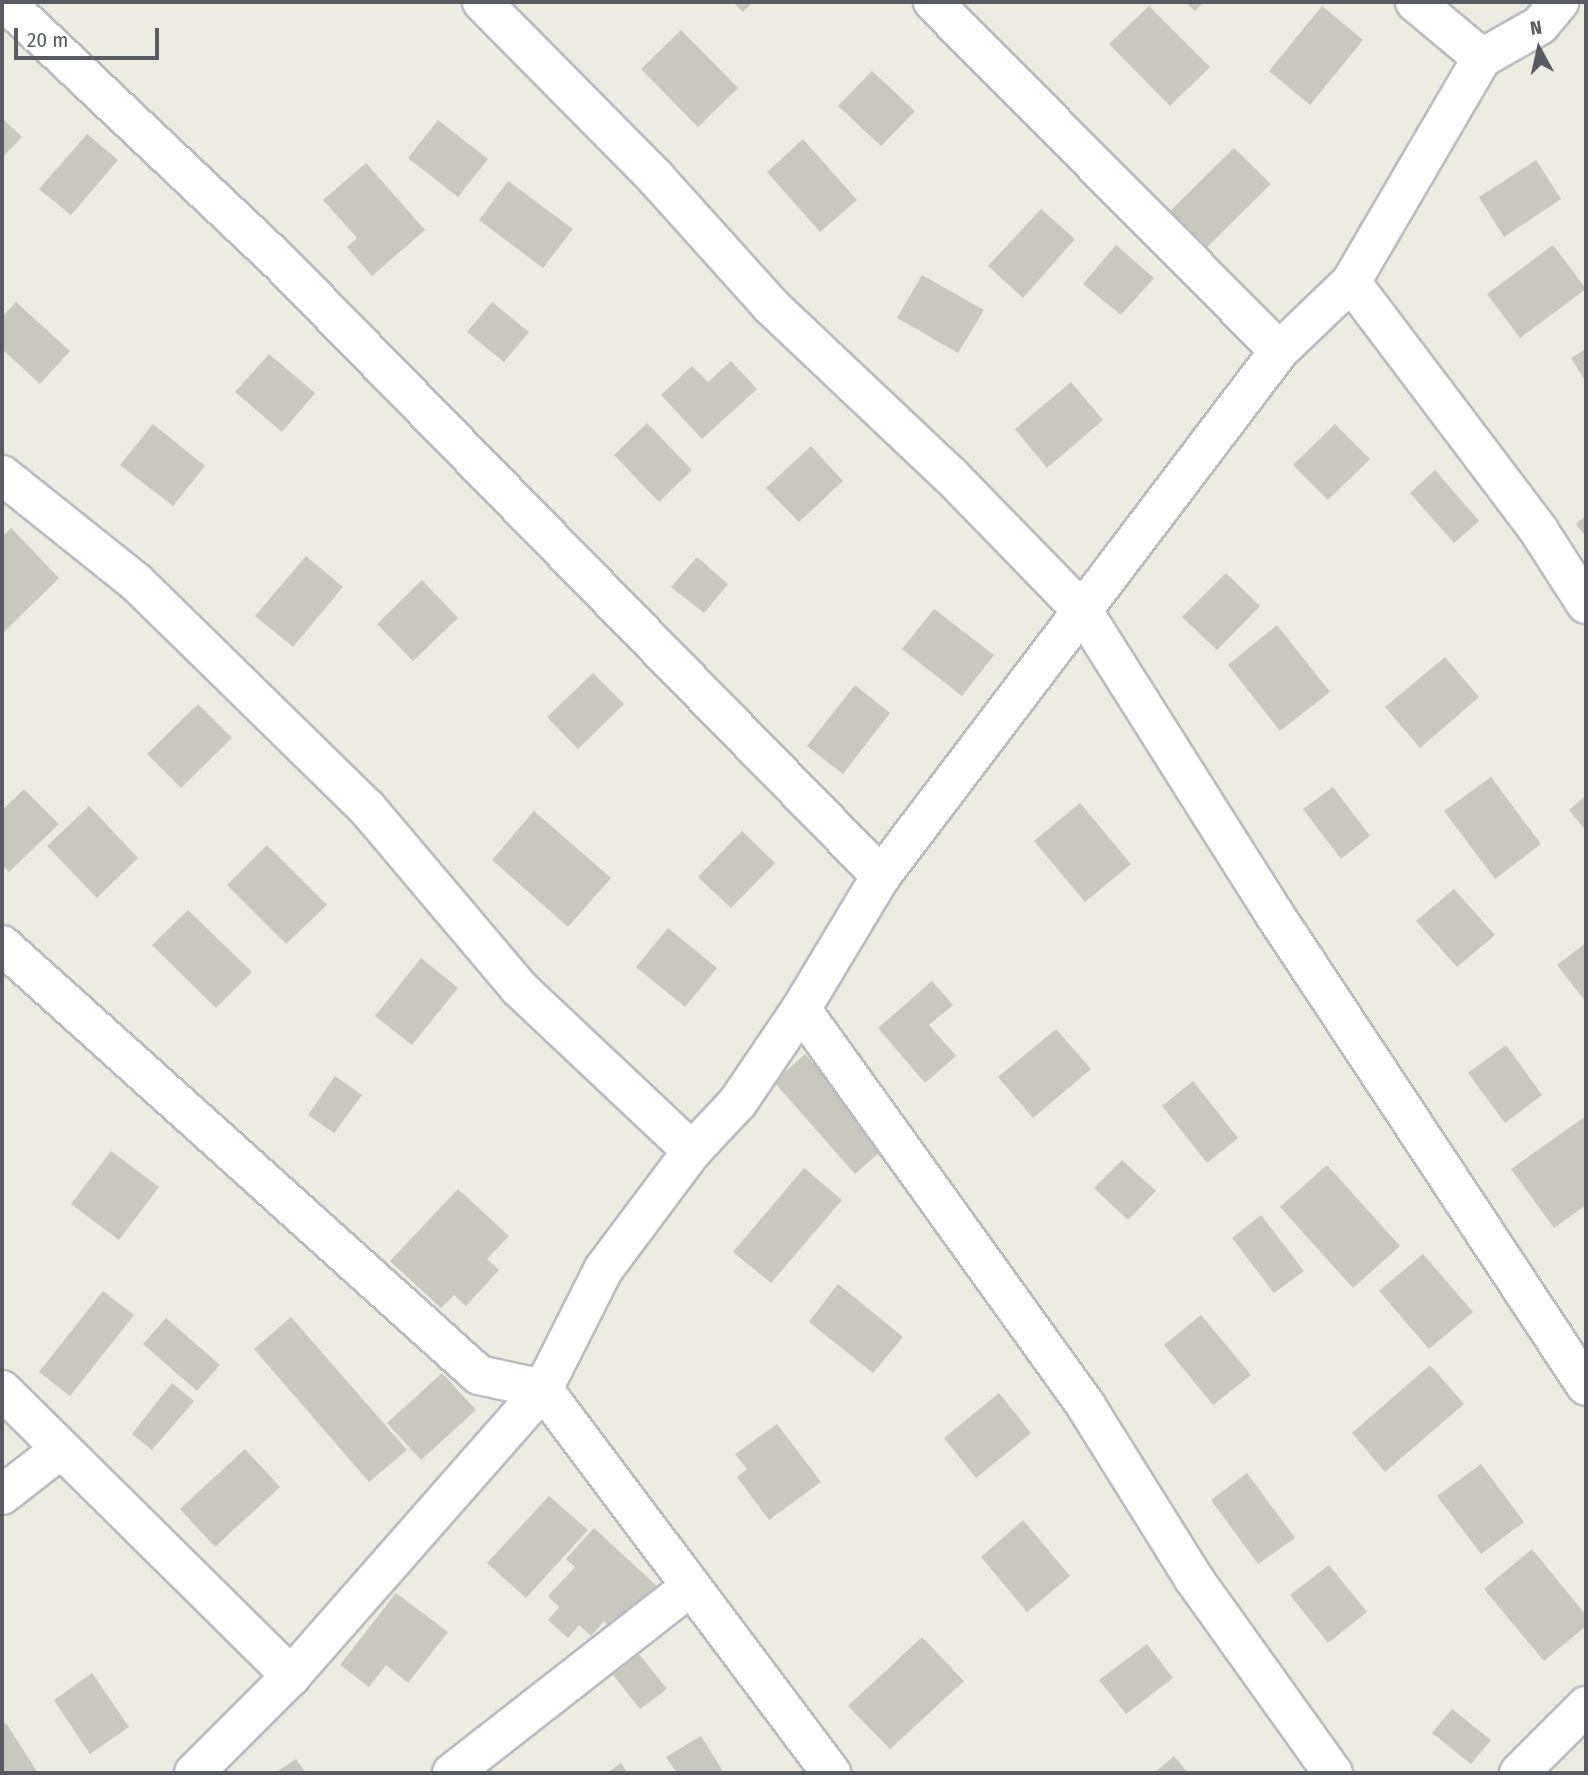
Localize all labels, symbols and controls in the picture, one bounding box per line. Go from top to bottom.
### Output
scale bar [18,14,163,58]
north arrow [1504,14,1574,84]
text: N [1529,16,1543,40]
text: 20 m [27,27,68,53]

